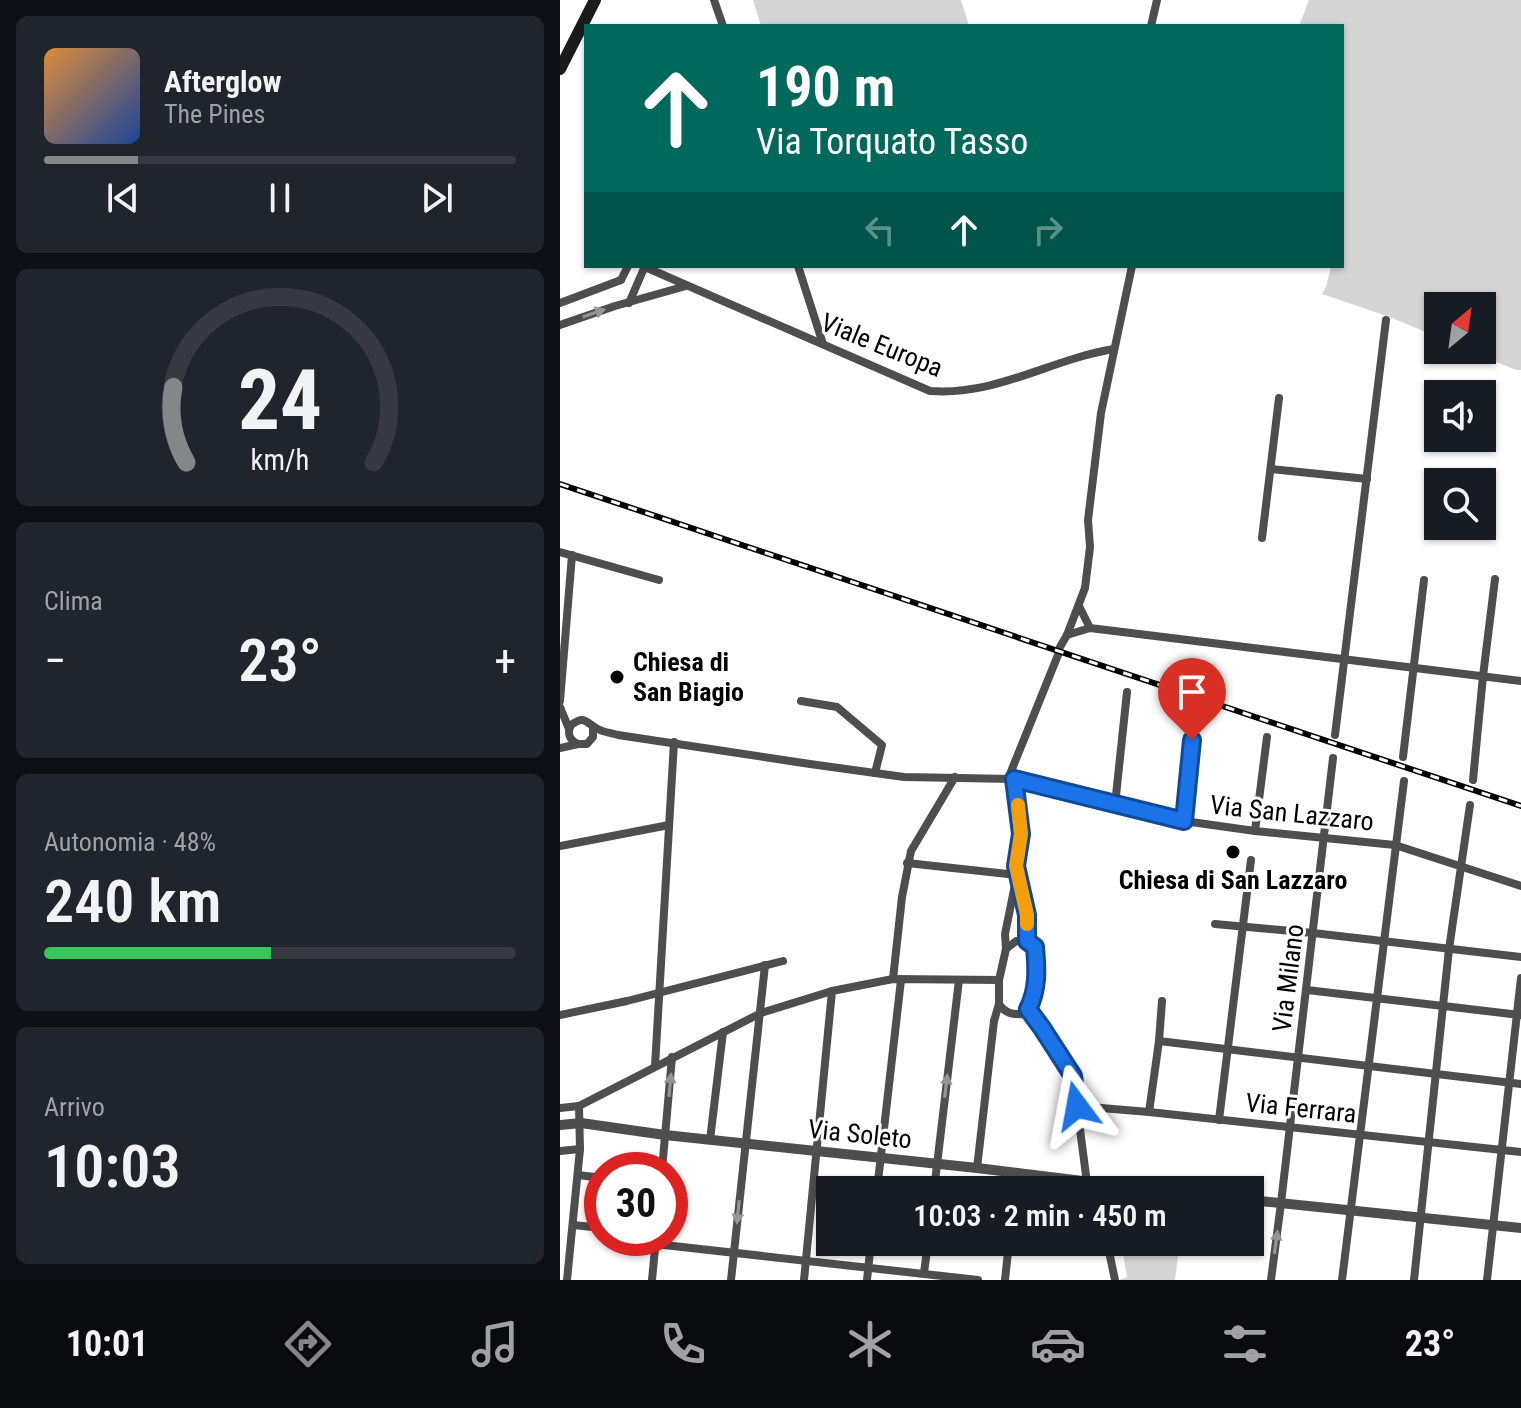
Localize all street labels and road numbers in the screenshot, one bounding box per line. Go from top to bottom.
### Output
street label: Viale Europa [817,307,947,383]
street label: Via San Lazzaro [1209,789,1375,837]
street label: Via Milano [1266,922,1310,1034]
street label: Via Ferrara [1244,1087,1358,1129]
street label: Via Soleto [807,1114,913,1154]

